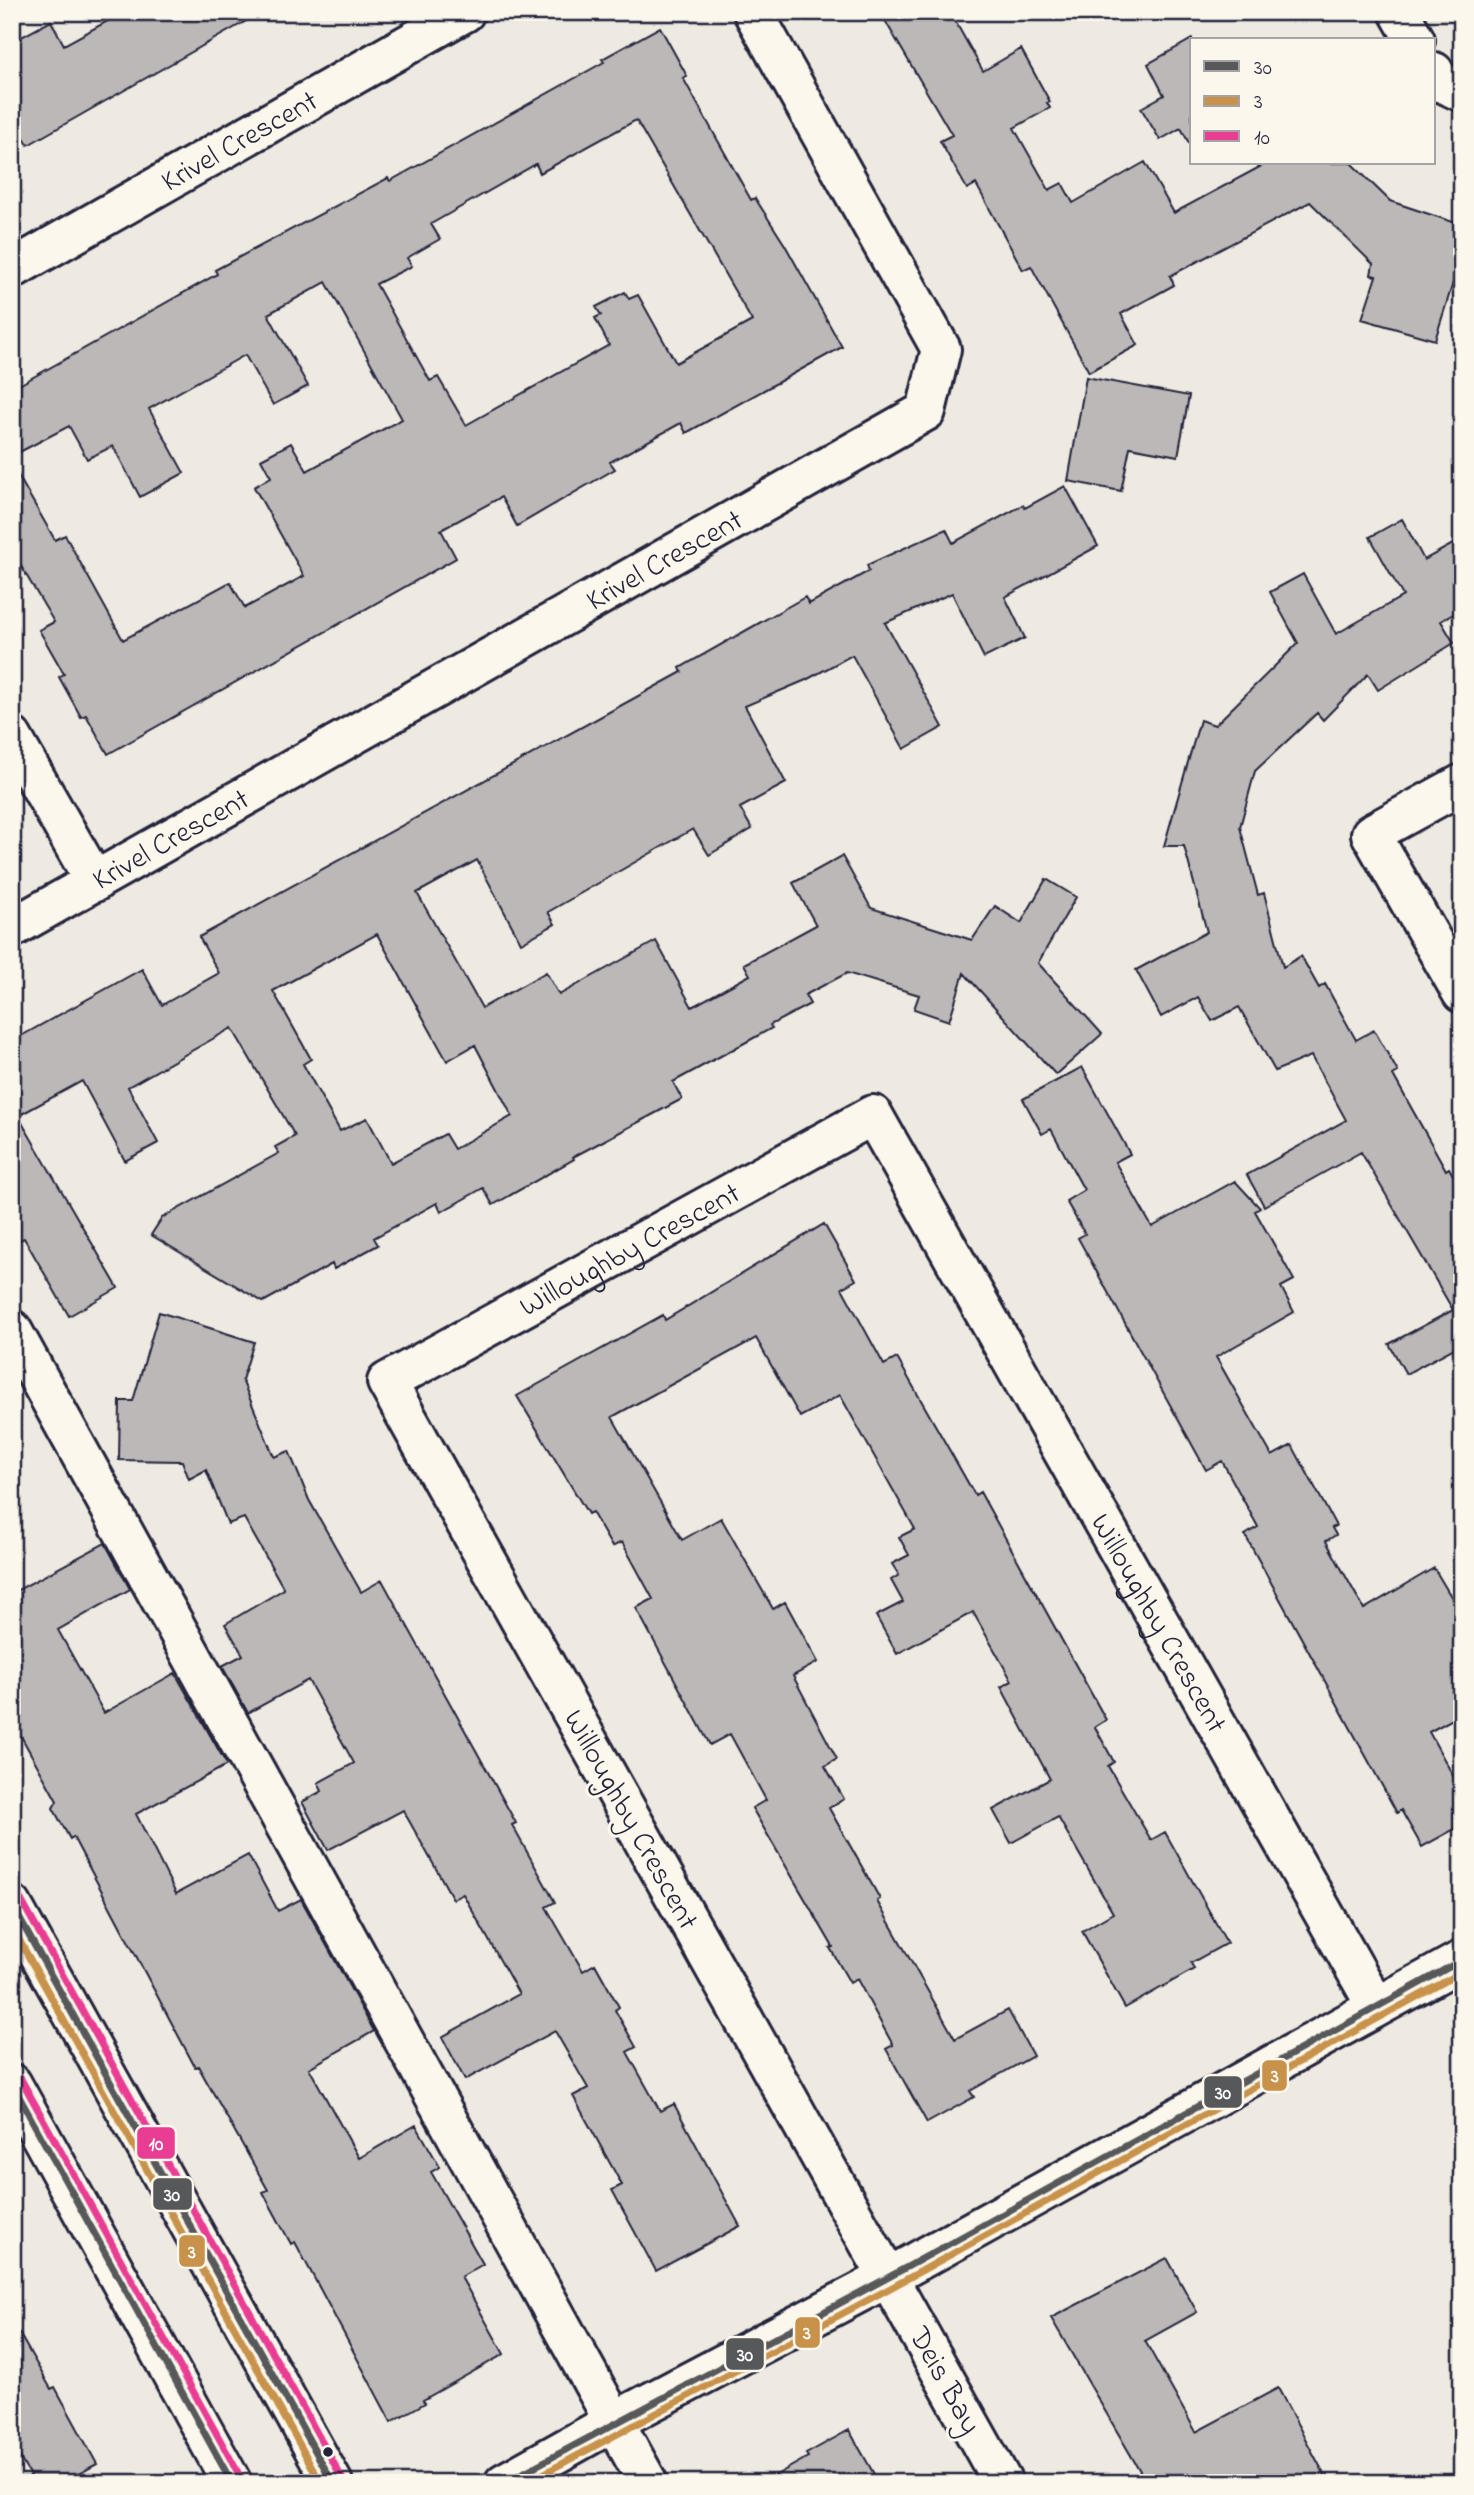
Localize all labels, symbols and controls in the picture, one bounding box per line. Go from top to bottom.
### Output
legend [1190,38,1436,164]
text: 30 [1254,54,1272,84]
street label: Krivel Crescent [154,81,327,205]
text: 3 [1254,88,1263,118]
text: 10 [1254,124,1270,154]
street label: Krivel Crescent [579,500,752,624]
street label: Krivel Crescent [85,779,258,903]
street label: Willoughby Crescent [512,1173,749,1330]
street label: Willoughby Crescent [1077,1506,1236,1742]
street label: Willoughby Crescent [551,1702,708,1939]
line badge: 3 [1261,2059,1288,2092]
text: 3 [1270,2064,1279,2091]
line badge: 30 [1203,2075,1243,2109]
text: 30 [1214,2081,1232,2108]
line badge: 10 [136,2126,176,2160]
text: 10 [149,2132,164,2159]
line badge: 30 [152,2177,193,2211]
text: 30 [163,2183,181,2210]
line badge: 3 [178,2234,206,2268]
text: 3 [187,2240,196,2267]
line badge: 3 [794,2316,821,2349]
street label: Deis Bay [895,2319,991,2443]
text: 3 [802,2321,811,2348]
line badge: 30 [725,2337,765,2371]
text: 30 [736,2343,754,2370]
unlabelled marker [321,2445,335,2459]

